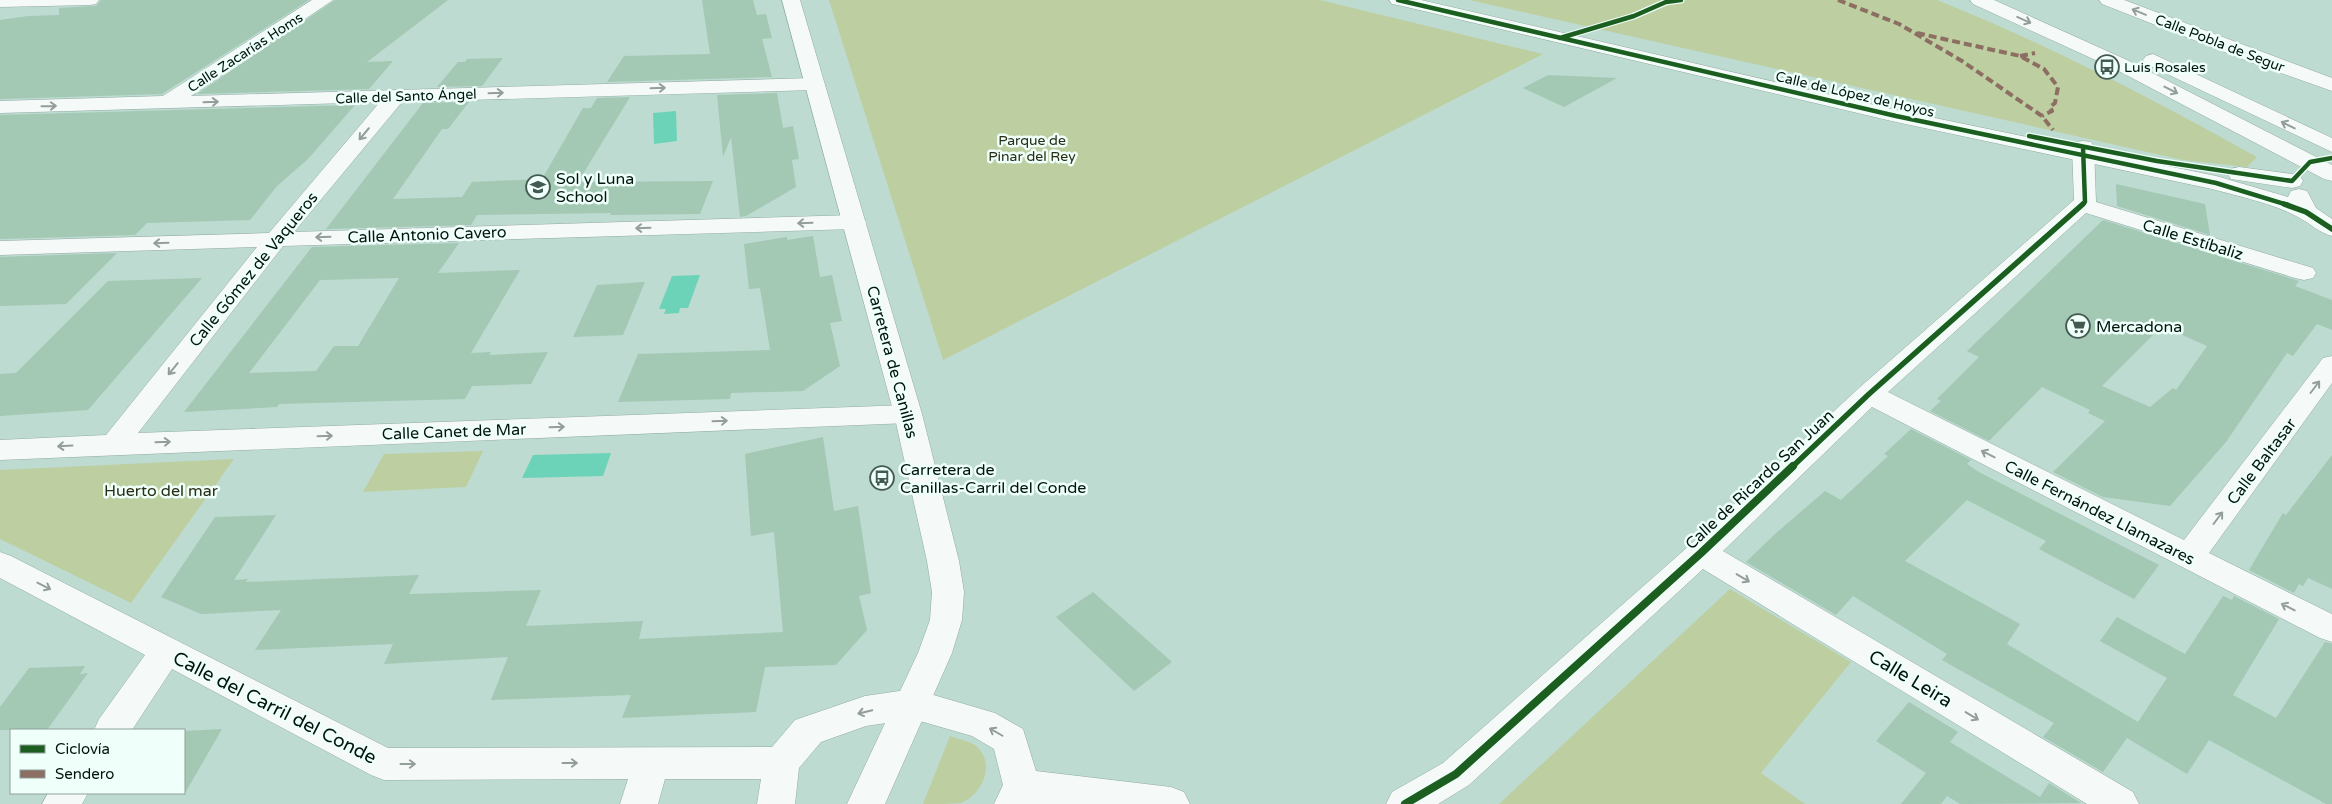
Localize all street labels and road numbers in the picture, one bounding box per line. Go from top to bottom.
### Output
street label: Calle Zacarías Homs [185,9,306,96]
street label: Calle Pobla de Segur [2153,11,2288,76]
street label: Calle de López de Hoyos [1774,68,1936,121]
street label: Calle del Santo Ángel [335,86,477,107]
street label: Calle Gómez de Vaqueros [185,188,323,351]
street label: Calle Estíbaliz [2140,215,2245,265]
street label: Calle Antonio Cavero [347,222,507,248]
street label: Carretera de Canillas [862,284,922,441]
street label: Calle de Ricardo San Juan [1681,406,1838,554]
street label: Calle Baltasar [2223,414,2301,509]
street label: Calle Canet de Mar [382,419,527,445]
street label: Calle Fernández Llamazares [2001,456,2198,570]
street label: Calle Leira [1865,645,1956,712]
street label: Calle del Carril del Conde [169,647,380,769]

